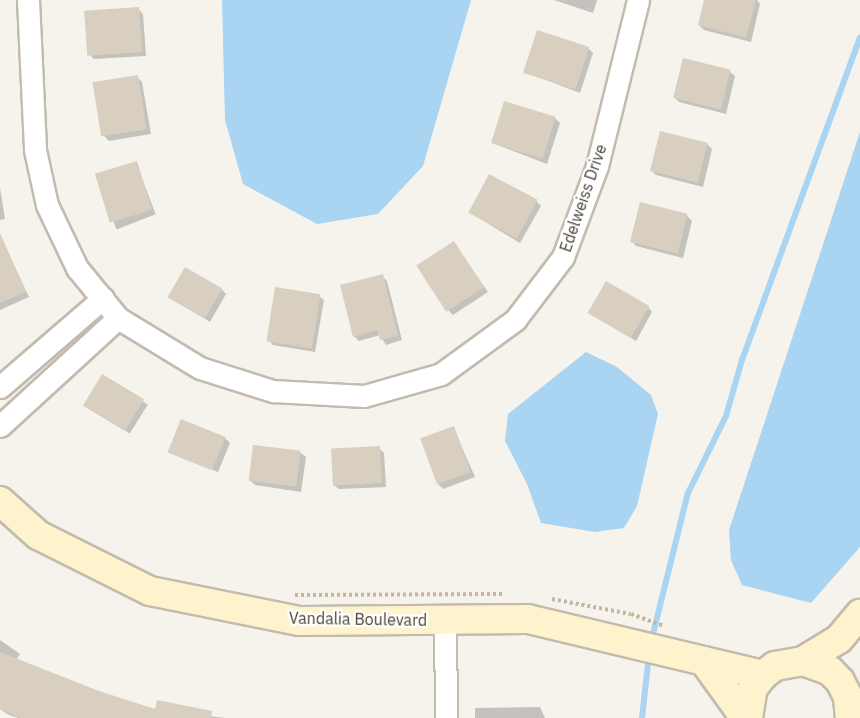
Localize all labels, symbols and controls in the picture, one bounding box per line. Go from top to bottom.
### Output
street label: Edelweiss Drive [556,142,610,254]
street label: Vandalia Boulevard [289,608,427,630]

